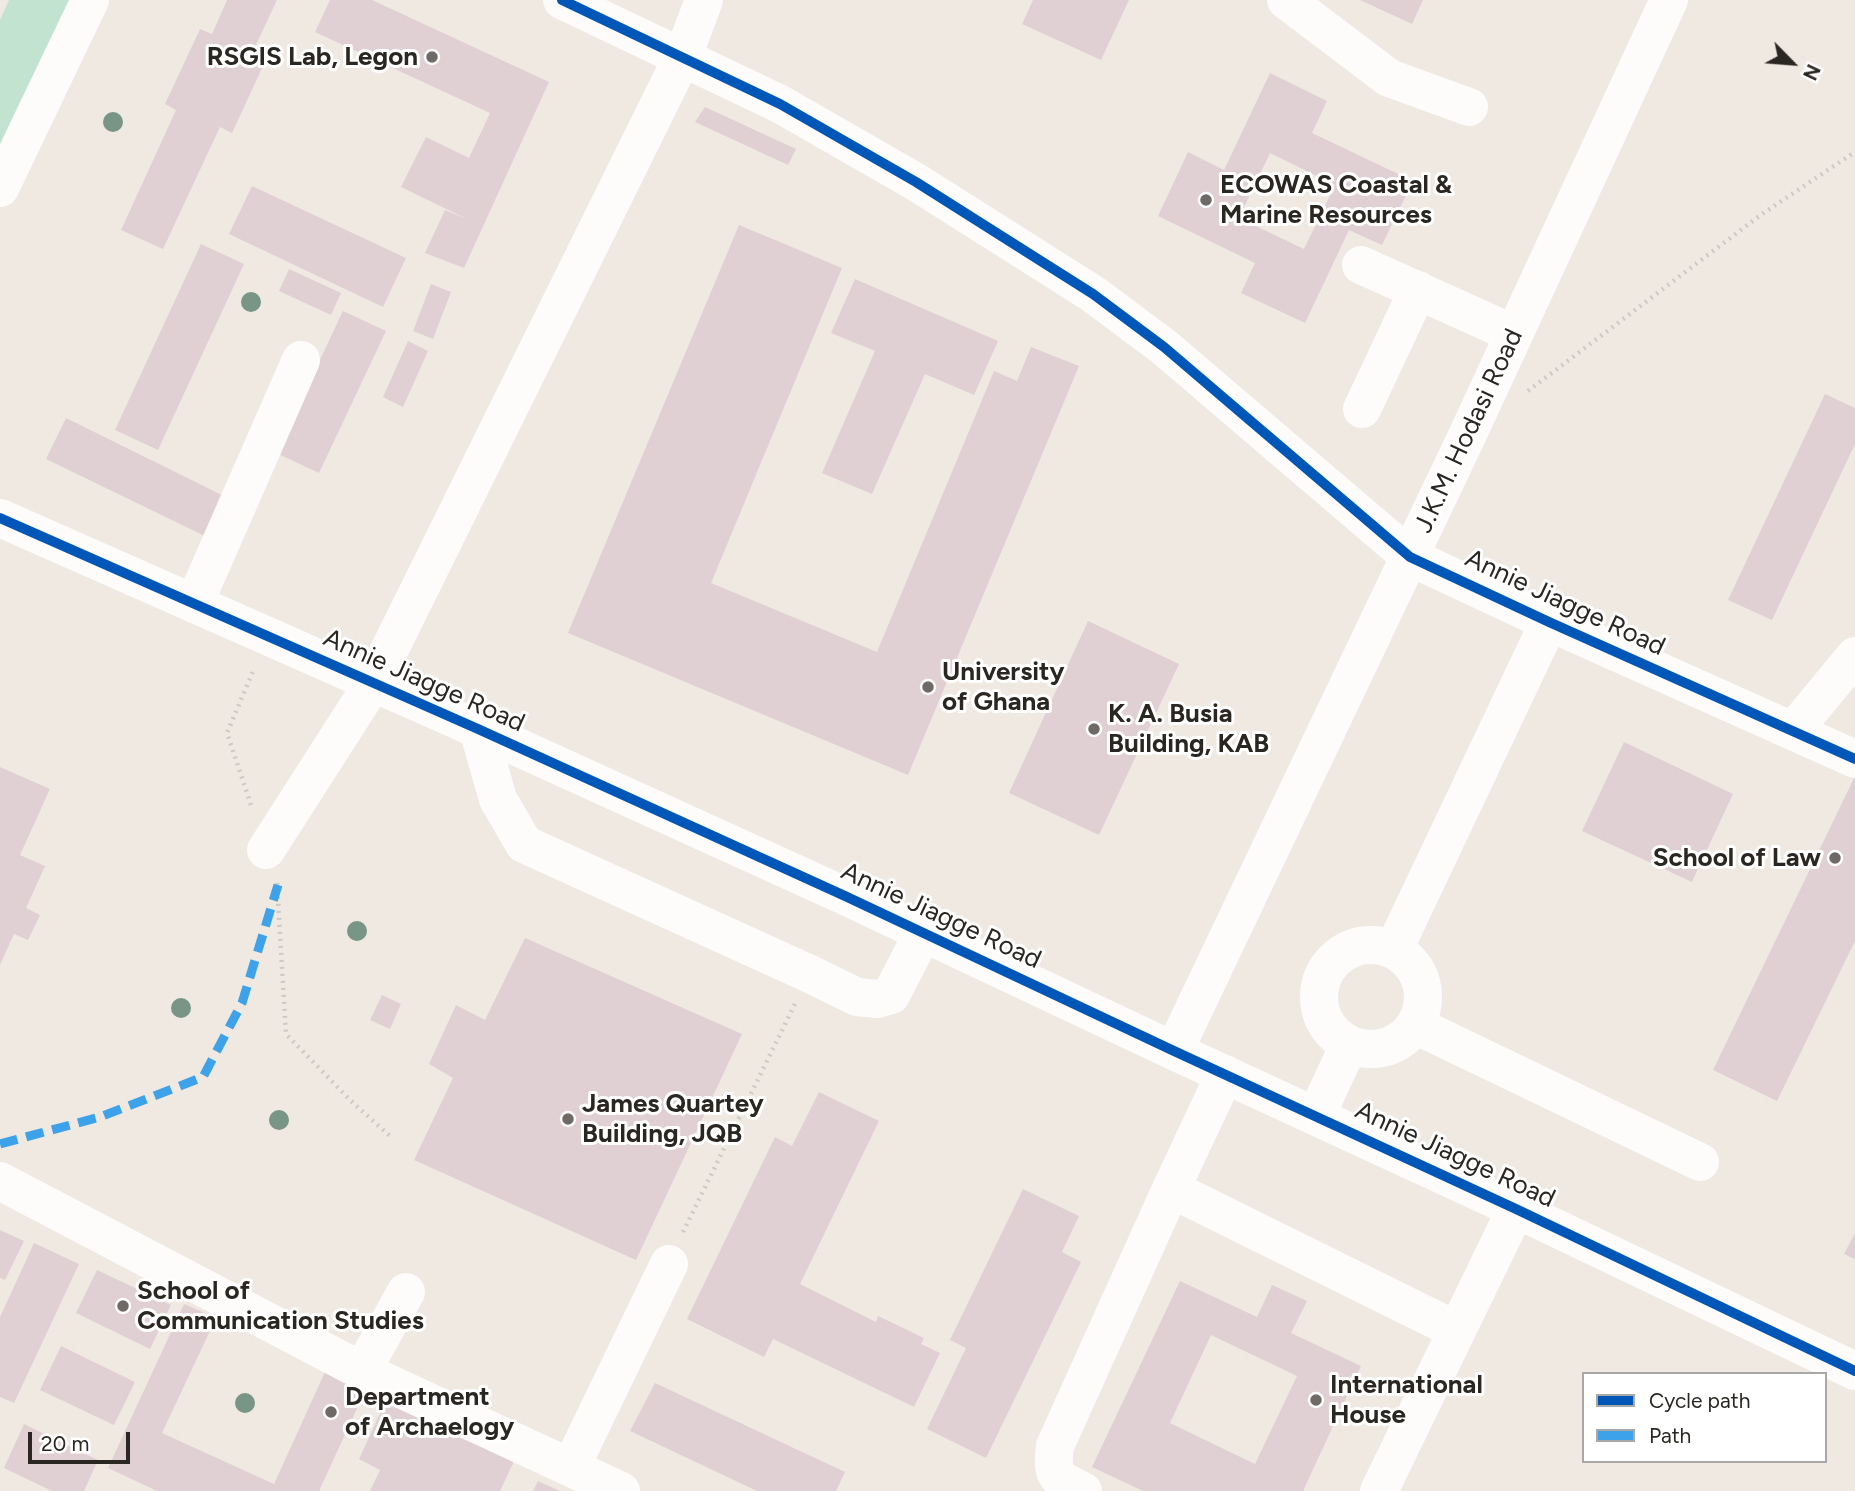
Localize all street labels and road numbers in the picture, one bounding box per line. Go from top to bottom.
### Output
street label: J.K.M. Hodasi Road [1408,324,1530,538]
street label: Annie Jiagge Road [1460,543,1670,663]
street label: Annie Jiagge Road [319,623,529,739]
street label: Annie Jiagge Road [836,856,1046,976]
street label: Annie Jiagge Road [1350,1095,1560,1215]

